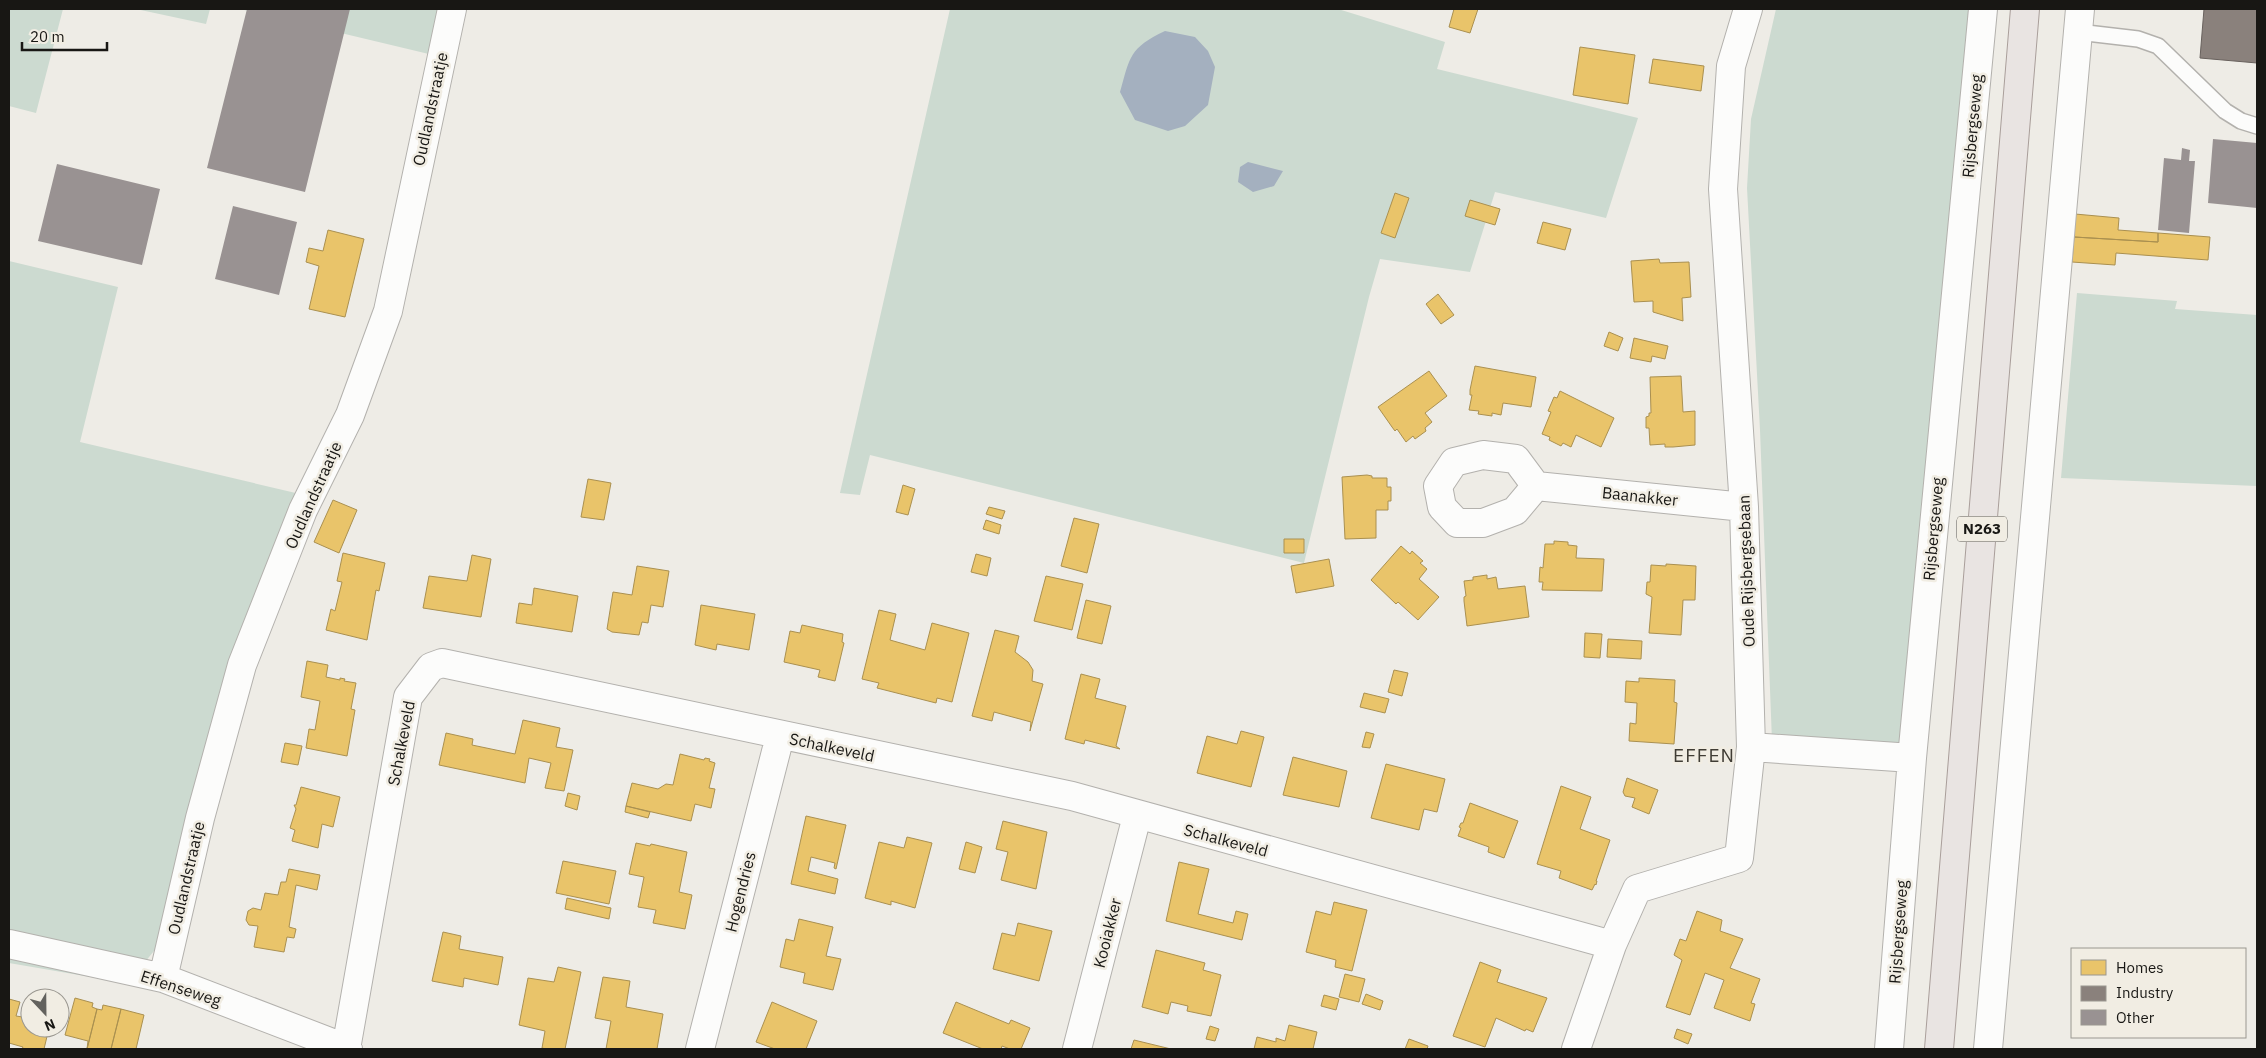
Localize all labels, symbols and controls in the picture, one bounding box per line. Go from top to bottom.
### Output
scale bar [22,20,108,52]
text: 20 m [30,27,65,46]
street label: Oudlandstraatje [408,50,452,168]
street label: Rijsbergseweg [1958,73,1987,179]
street label: Oudlandstraatje [280,438,346,552]
street label: Rijsbergseweg [1919,476,1948,582]
street label: Baanakker [1601,482,1679,510]
street label: Oude Rijsbergsebaan [1733,495,1759,647]
road number: N263 [1957,516,2007,542]
street label: Schalkeveld [383,699,419,787]
street label: Schalkeveld [788,728,876,766]
district label: EFFEN [1673,743,1735,767]
street label: Oudlandstraatje [163,819,209,937]
street label: Schalkeveld [1182,819,1270,861]
street label: Hogendries [720,850,760,934]
street label: Rijsbergseweg [1884,879,1912,985]
street label: Kooiakker [1089,896,1125,970]
legend [2071,948,2246,1038]
text: Homes [2116,958,2164,977]
street label: Effenseweg [138,966,224,1011]
text: Industry [2116,983,2174,1002]
north arrow [20,988,70,1038]
text: Other [2116,1008,2155,1027]
text: N [42,1015,58,1035]

